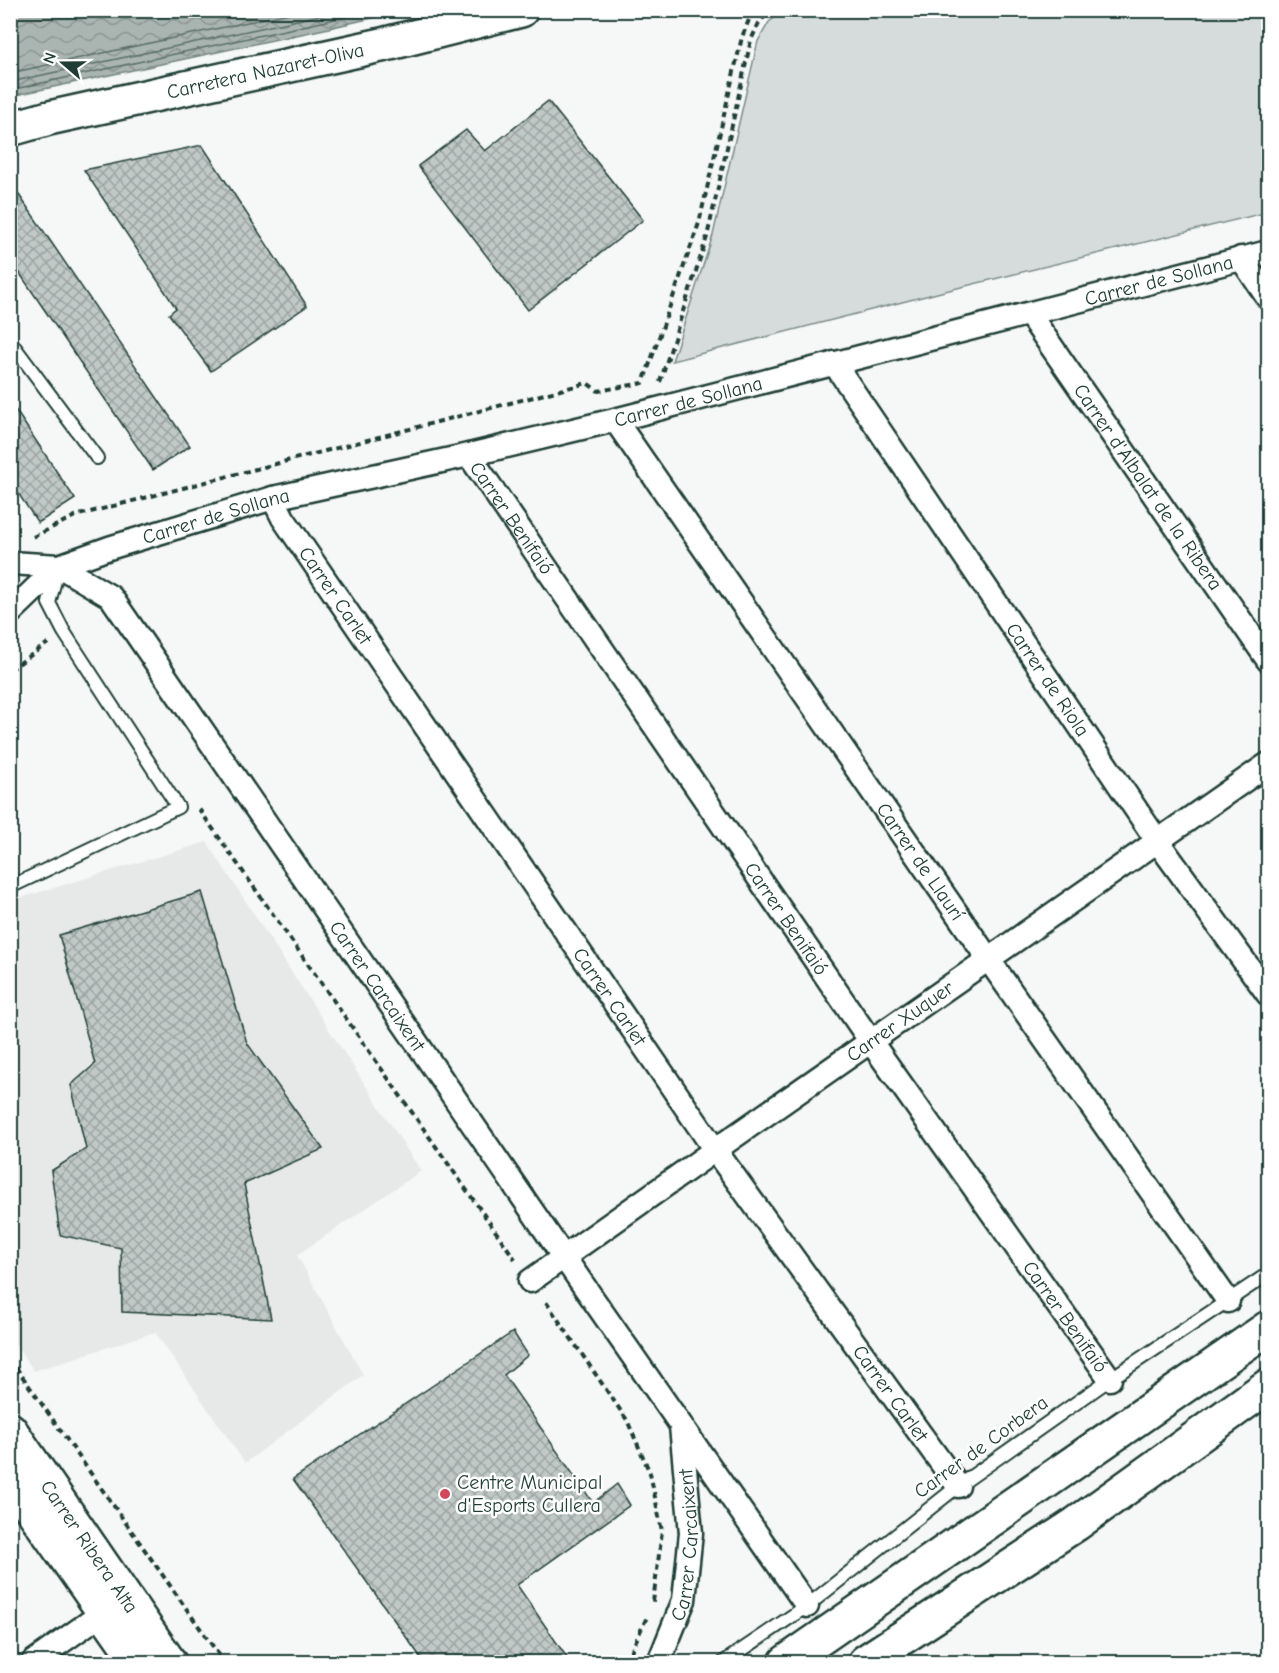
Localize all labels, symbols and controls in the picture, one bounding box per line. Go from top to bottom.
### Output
north arrow [33,33,93,93]
street label: Carretera Nazaret-Oliva [164,38,366,103]
text: N [40,50,60,66]
street label: Carrer de Sollana [1082,250,1235,310]
street label: Carrer de Sollana [612,371,765,431]
street label: Carrer d'Albalat de la Ribera [1069,379,1228,594]
street label: Carrer Benifaió [465,457,559,578]
street label: Carrer de Sollana [140,483,292,549]
street label: Carrer Carlet [294,542,378,650]
street label: Carrer de Riola [1002,618,1095,740]
street label: Carrer de Llaurí [872,798,970,925]
street label: Carrer Benifaió [740,858,833,979]
street label: Carrer Carcaixent [325,916,431,1057]
street label: Carrer Carlet [569,943,652,1051]
street label: Carrer Xuquer [842,976,958,1066]
street label: Carrer Benifaió [1018,1256,1113,1377]
street label: Carrer Carlet [848,1340,934,1447]
street label: Carrer de Corbera [910,1391,1052,1503]
street label: Carrer Carcaixent [665,1467,703,1624]
place label: Centre Municipal d'Esports Cullera [457,1471,602,1517]
street label: Carrer Ribera Alta [36,1475,143,1617]
marker: Centre Municipal d'Esports Cullera [438,1487,452,1501]

